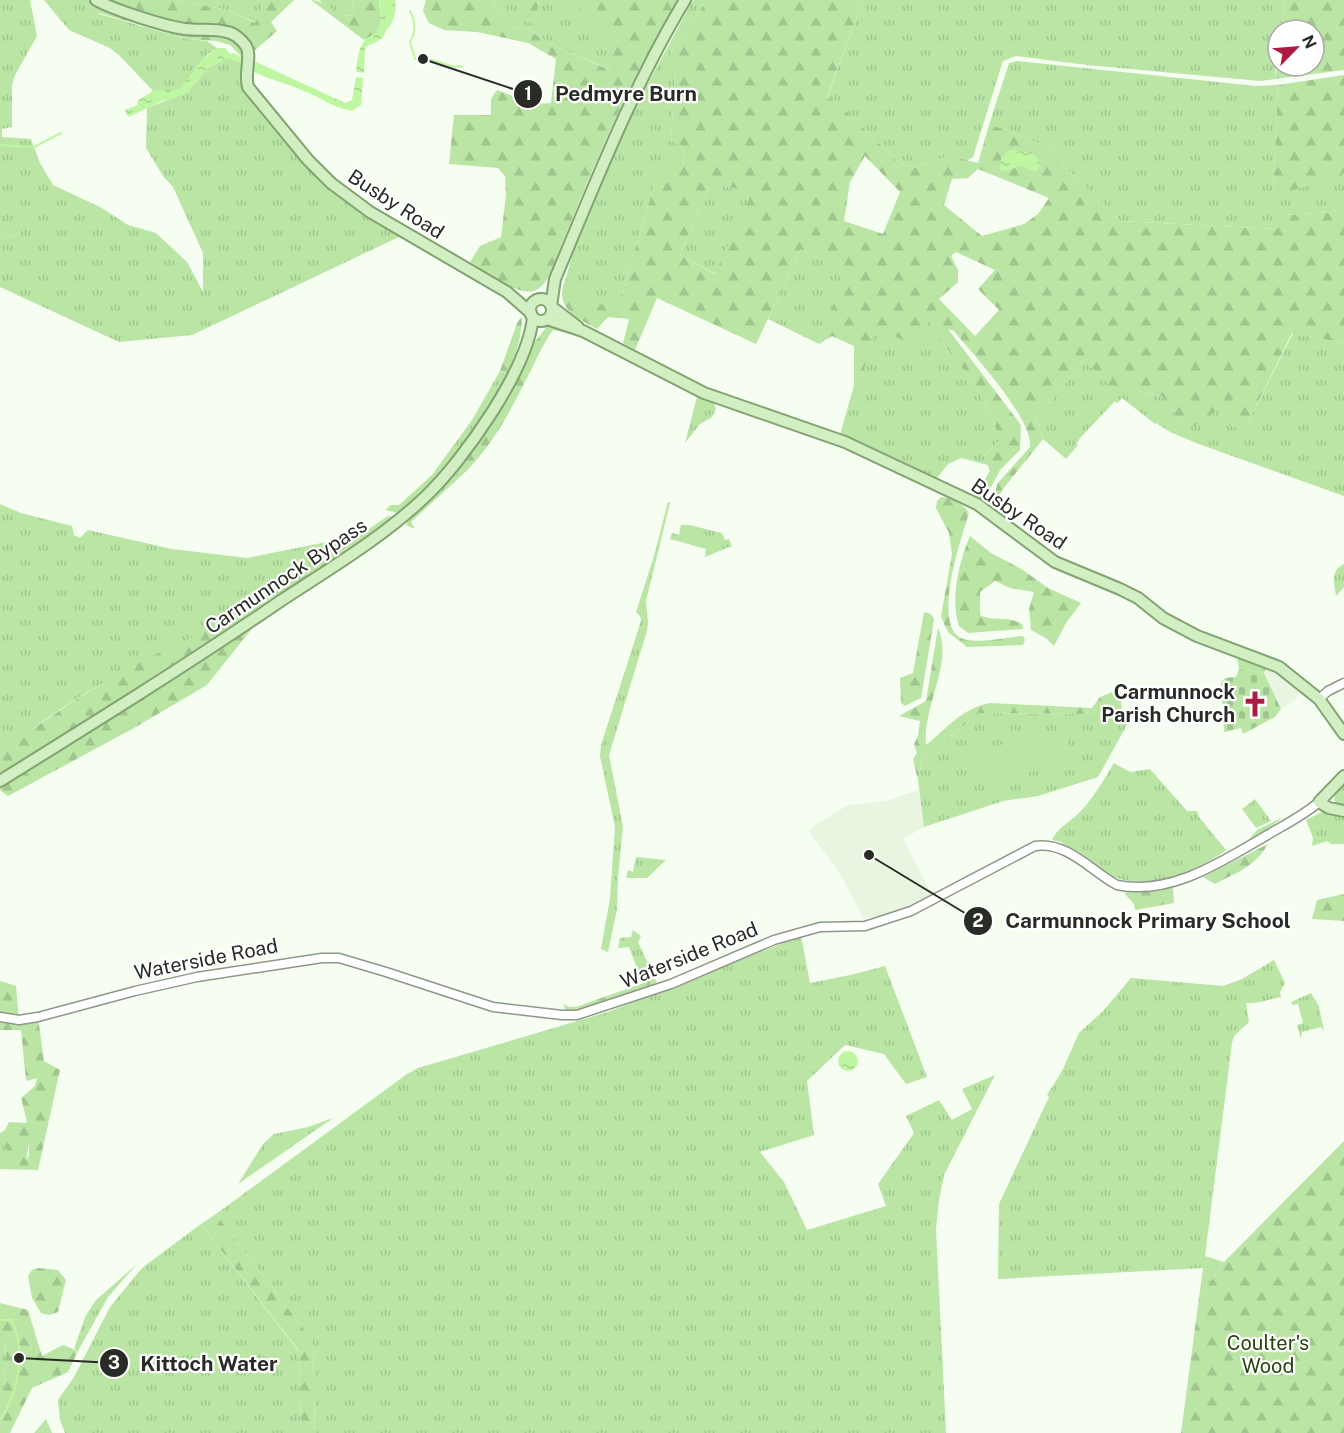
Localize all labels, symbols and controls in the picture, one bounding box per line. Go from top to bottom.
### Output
north arrow [1266,18,1326,78]
text: N [1298,32,1320,52]
callout: Pedmyre Burn [513,74,709,113]
text: Pedmyre Burn [555,81,697,106]
text: 1 [524,83,532,104]
street label: Busby Road [343,164,449,244]
street label: Busby Road [967,473,1071,555]
street label: Carmunnock Bypass [201,513,371,639]
place label: Carmunnock Parish Church [1101,680,1235,727]
church icon: Carmunnock Parish Church [1240,689,1270,719]
callout: Carmunnock Primary School [963,901,1303,940]
text: Carmunnock Primary School [1005,908,1291,933]
text: 2 [972,910,984,931]
street label: Waterside Road [617,917,761,993]
street label: Waterside Road [132,933,280,985]
park label: Coulter's Wood [1227,1331,1309,1378]
callout: Kittoch Water [99,1344,290,1383]
text: Kittoch Water [140,1351,278,1376]
text: 3 [108,1352,120,1373]

